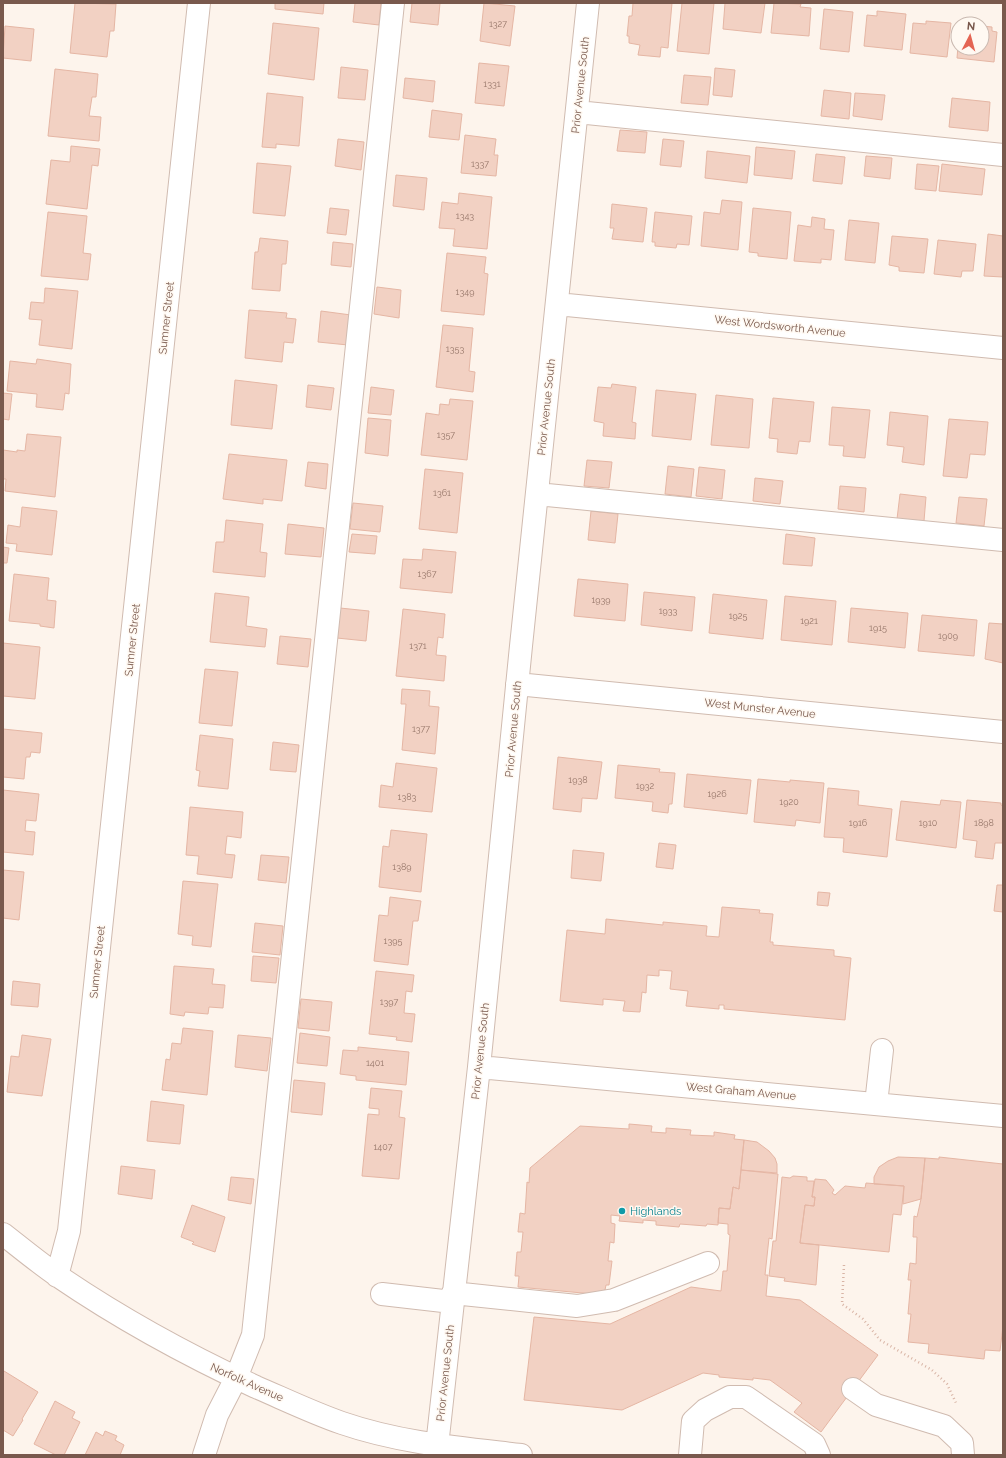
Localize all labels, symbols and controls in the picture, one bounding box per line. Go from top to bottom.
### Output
north arrow [950,16,990,56]
house number: 1327 [489,19,507,29]
text: N [966,20,976,33]
street label: Prior Avenue South [569,36,592,134]
house number: 1331 [483,79,501,89]
house number: 1337 [471,159,489,169]
house number: 1343 [456,211,474,221]
street label: Sumner Street [156,281,177,355]
house number: 1349 [456,287,474,297]
street label: West Wordsworth Avenue [714,313,847,340]
house number: 1353 [446,344,464,354]
street label: Prior Avenue South [535,358,558,456]
house number: 1357 [437,430,455,440]
house number: 1361 [433,488,451,498]
house number: 1367 [418,569,437,579]
house number: 1939 [591,595,611,605]
street label: Sumner Street [122,603,143,677]
house number: 1933 [659,606,678,616]
house number: 1925 [729,611,747,621]
house number: 1921 [800,616,818,626]
house number: 1915 [869,623,887,633]
house number: 1909 [938,631,958,641]
house number: 1371 [409,641,427,651]
street label: Prior Avenue South [503,680,524,778]
street label: West Munster Avenue [704,696,817,721]
house number: 1377 [412,724,430,734]
house number: 1938 [568,775,588,785]
house number: 1932 [636,781,655,791]
house number: 1926 [707,789,727,799]
house number: 1383 [398,792,417,802]
house number: 1920 [779,797,799,807]
house number: 1916 [849,818,868,828]
house number: 1910 [919,818,938,828]
house number: 1898 [974,818,994,828]
house number: 1389 [392,862,412,872]
street label: Sumner Street [87,925,108,999]
house number: 1395 [384,936,403,946]
house number: 1397 [380,997,399,1007]
street label: Prior Avenue South [469,1002,492,1100]
house number: 1401 [366,1058,384,1068]
street label: West Graham Avenue [685,1080,797,1103]
house number: 1407 [373,1142,393,1152]
place label: Highlands [630,1205,681,1218]
marker: Highlands [617,1206,627,1216]
street label: Prior Avenue South [434,1324,457,1422]
street label: Norfolk Avenue [208,1361,286,1405]

